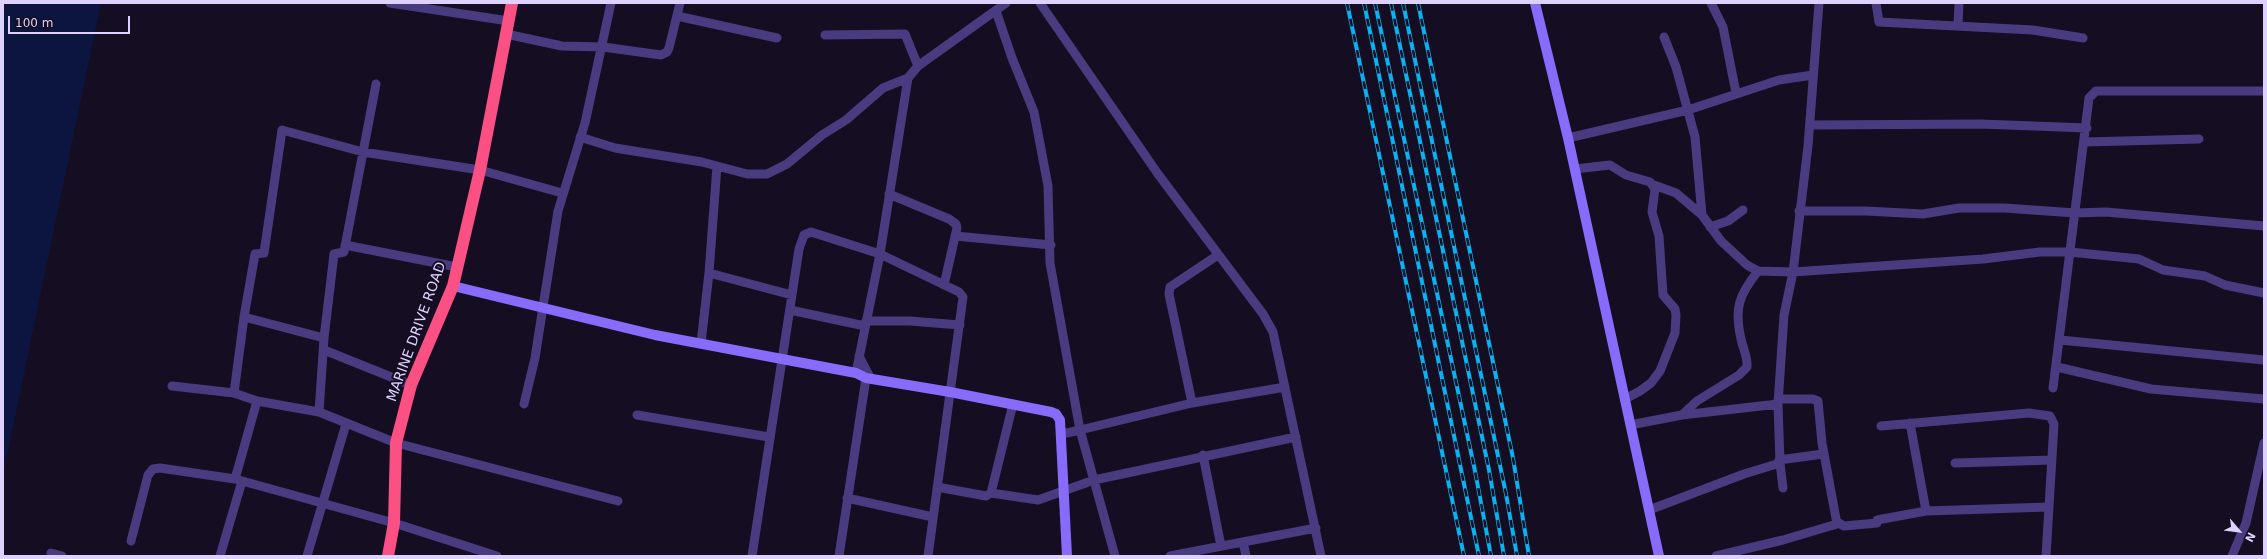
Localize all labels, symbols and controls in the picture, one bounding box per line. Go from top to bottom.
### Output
scale bar [10,8,132,34]
text: 100 m [15,16,53,30]
street label: MARINE DRIVE ROAD [384,260,450,404]
north arrow [2219,511,2259,551]
text: N [2242,530,2258,544]

